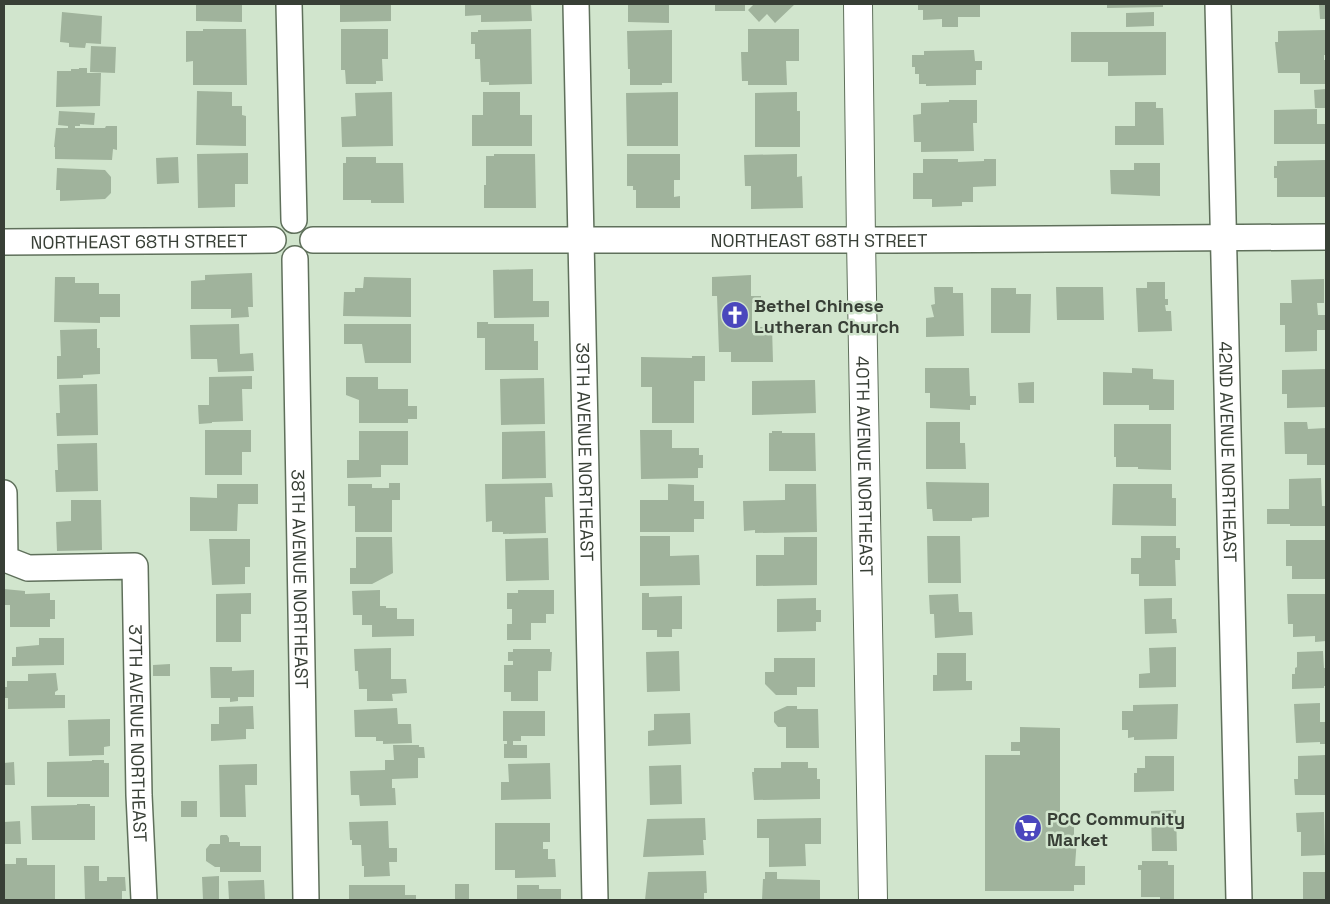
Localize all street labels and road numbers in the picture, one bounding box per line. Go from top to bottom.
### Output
street label: NORTHEAST 68TH STREET [711,228,928,252]
street label: NORTHEAST 68TH STREET [30,229,248,253]
street label: 42ND AVENUE NORTHEAST [1214,341,1243,563]
street label: 39TH AVENUE NORTHEAST [572,342,599,562]
street label: 40TH AVENUE NORTHEAST [852,356,879,577]
street label: 38TH AVENUE NORTHEAST [287,469,314,689]
street label: 37TH AVENUE NORTHEAST [125,624,153,843]

